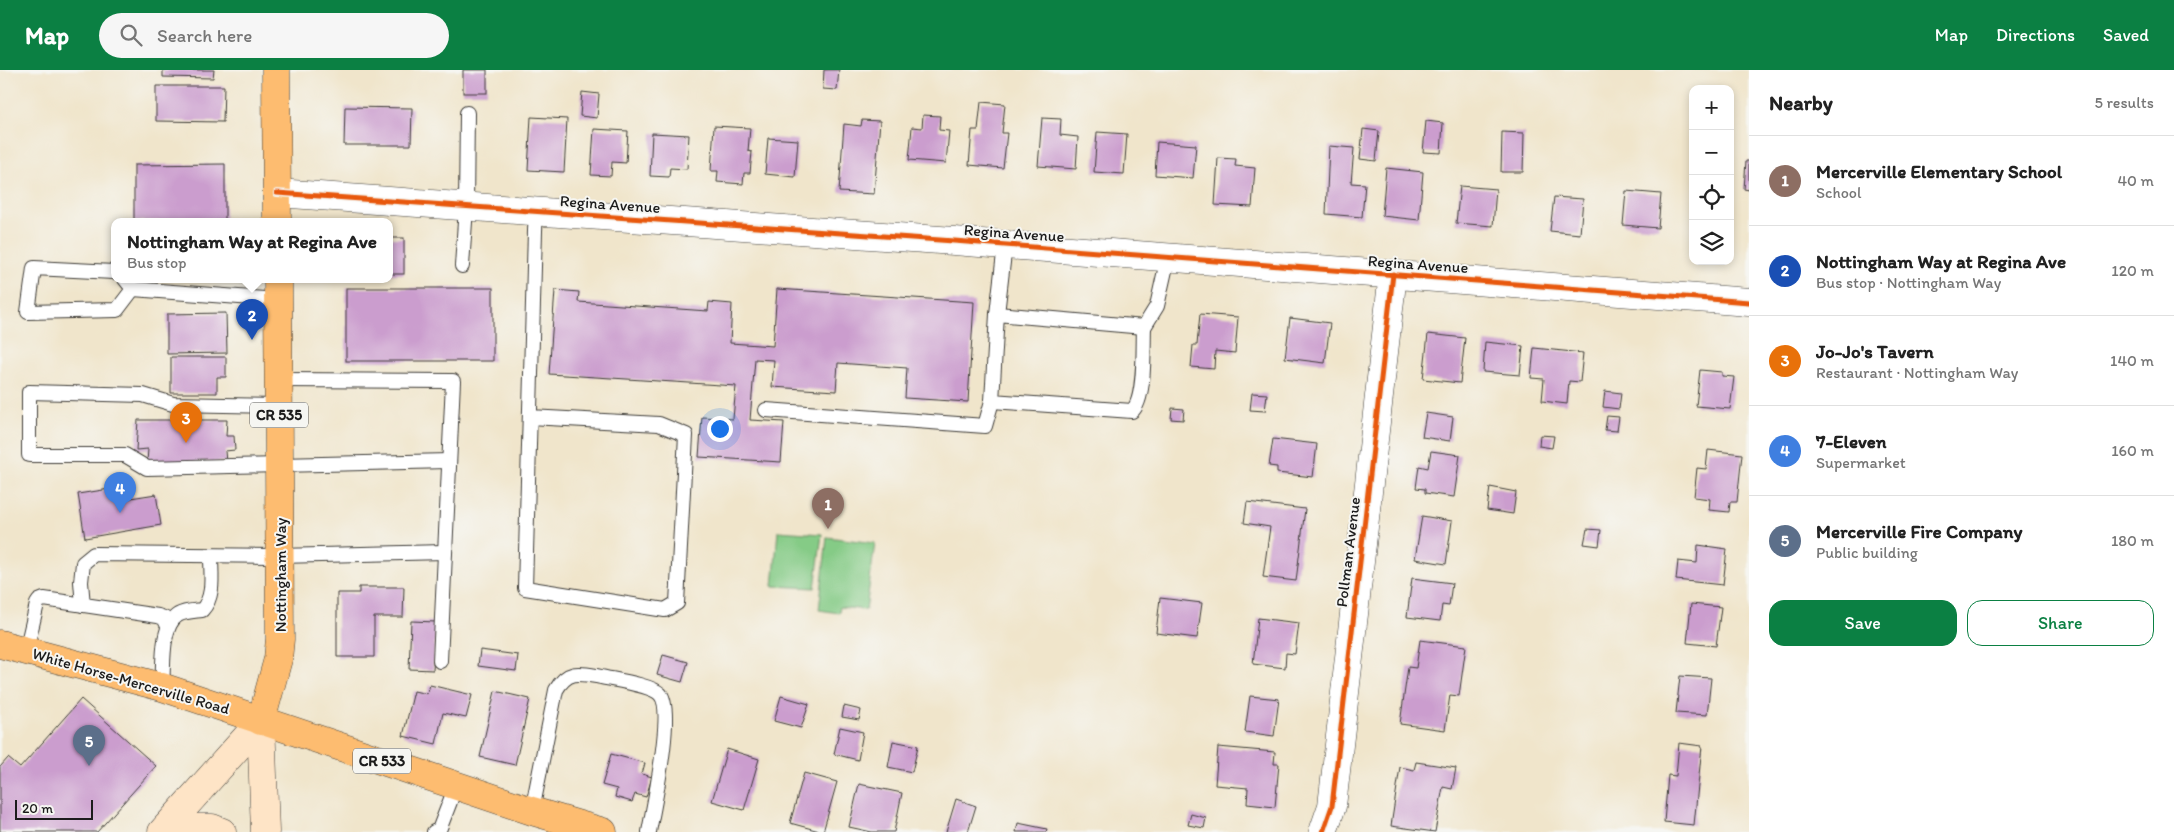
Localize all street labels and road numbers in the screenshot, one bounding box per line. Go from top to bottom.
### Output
street label: Regina Avenue [559,191,661,217]
street label: Regina Avenue [963,220,1065,246]
street label: Regina Avenue [1367,251,1469,277]
road number: CR 535 [250,402,308,428]
street label: Pollman Avenue [1332,496,1364,608]
street label: Nottingham Way [271,517,290,632]
street label: White Horse-Mercerville Road [30,644,232,718]
road number: CR 533 [353,748,411,774]

